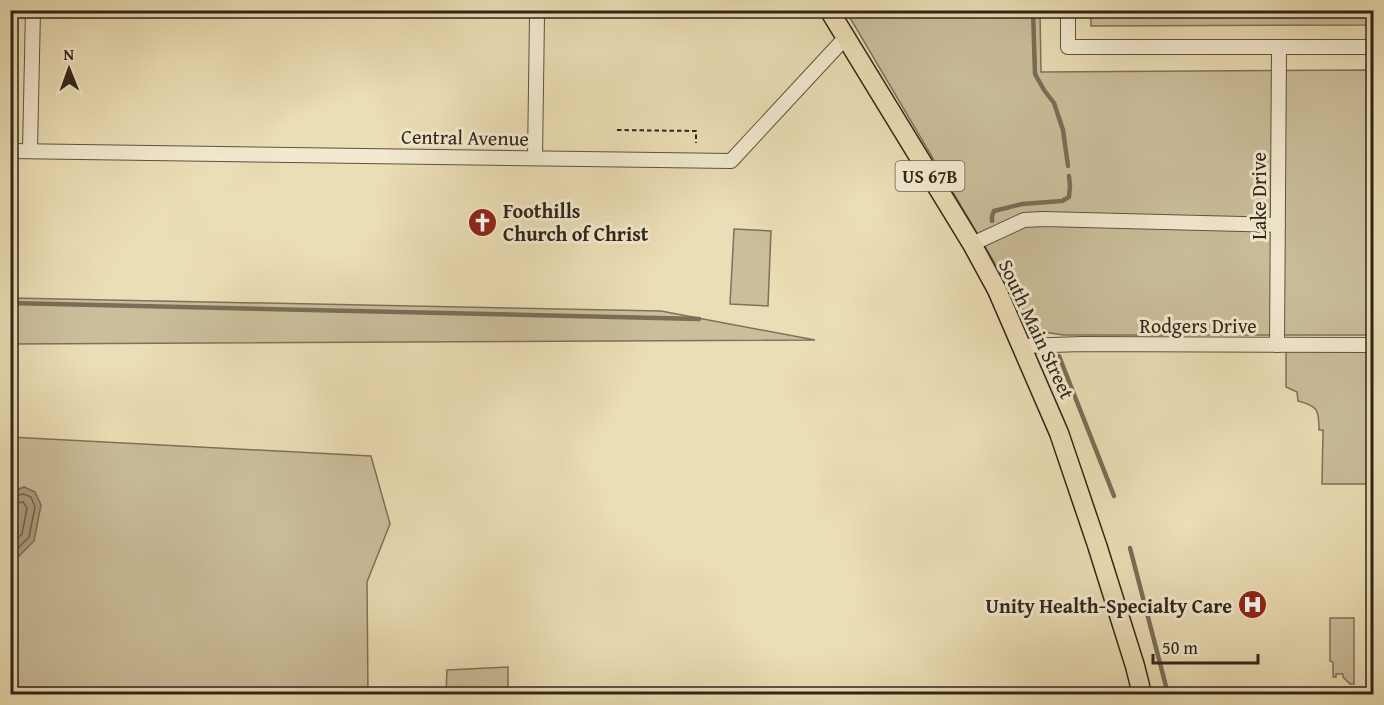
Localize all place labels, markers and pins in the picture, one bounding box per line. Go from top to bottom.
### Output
place label: Foothills Church of Christ [503,196,649,248]
church icon: Foothills Church of Christ [466,206,498,238]
hospital icon: Unity Health-Specialty Care [1237,589,1269,621]
place label: Unity Health-Specialty Care [985,591,1232,620]

